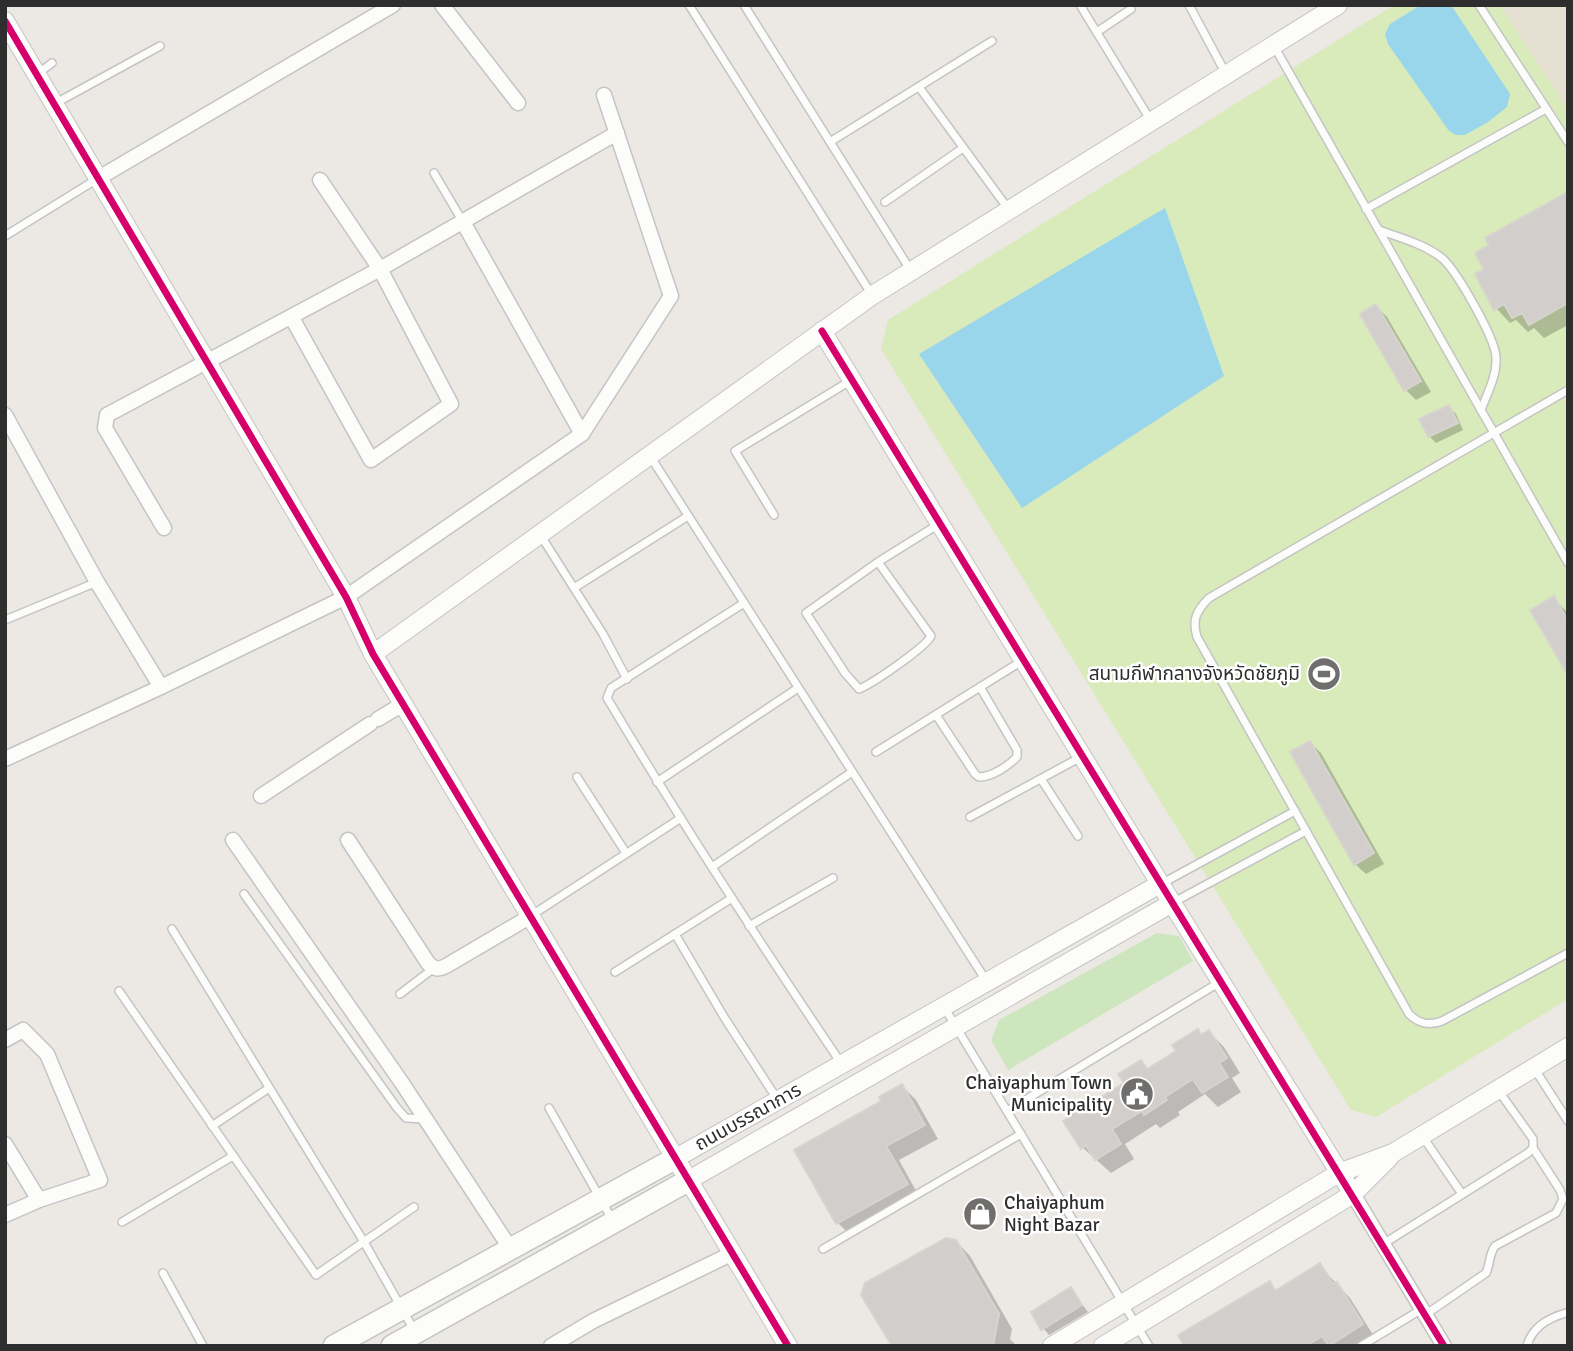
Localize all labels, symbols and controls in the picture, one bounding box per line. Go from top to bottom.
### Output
sports icon: สนามกีฬากลางจังหวัดชัยภูมิ [1305,655,1343,693]
place label: สนามกีฬากลางจังหวัดชัยภูมิ [1089,662,1300,686]
place label: Chaiyaphum Town Municipality [966,1071,1112,1117]
public building icon: Chaiyaphum Town Municipality [1118,1075,1156,1113]
street label: ถนนบรรณาการ [691,1078,805,1156]
place label: Chaiyaphum Night Bazar [1004,1191,1105,1237]
shop icon: Chaiyaphum Night Bazar [961,1195,999,1233]

